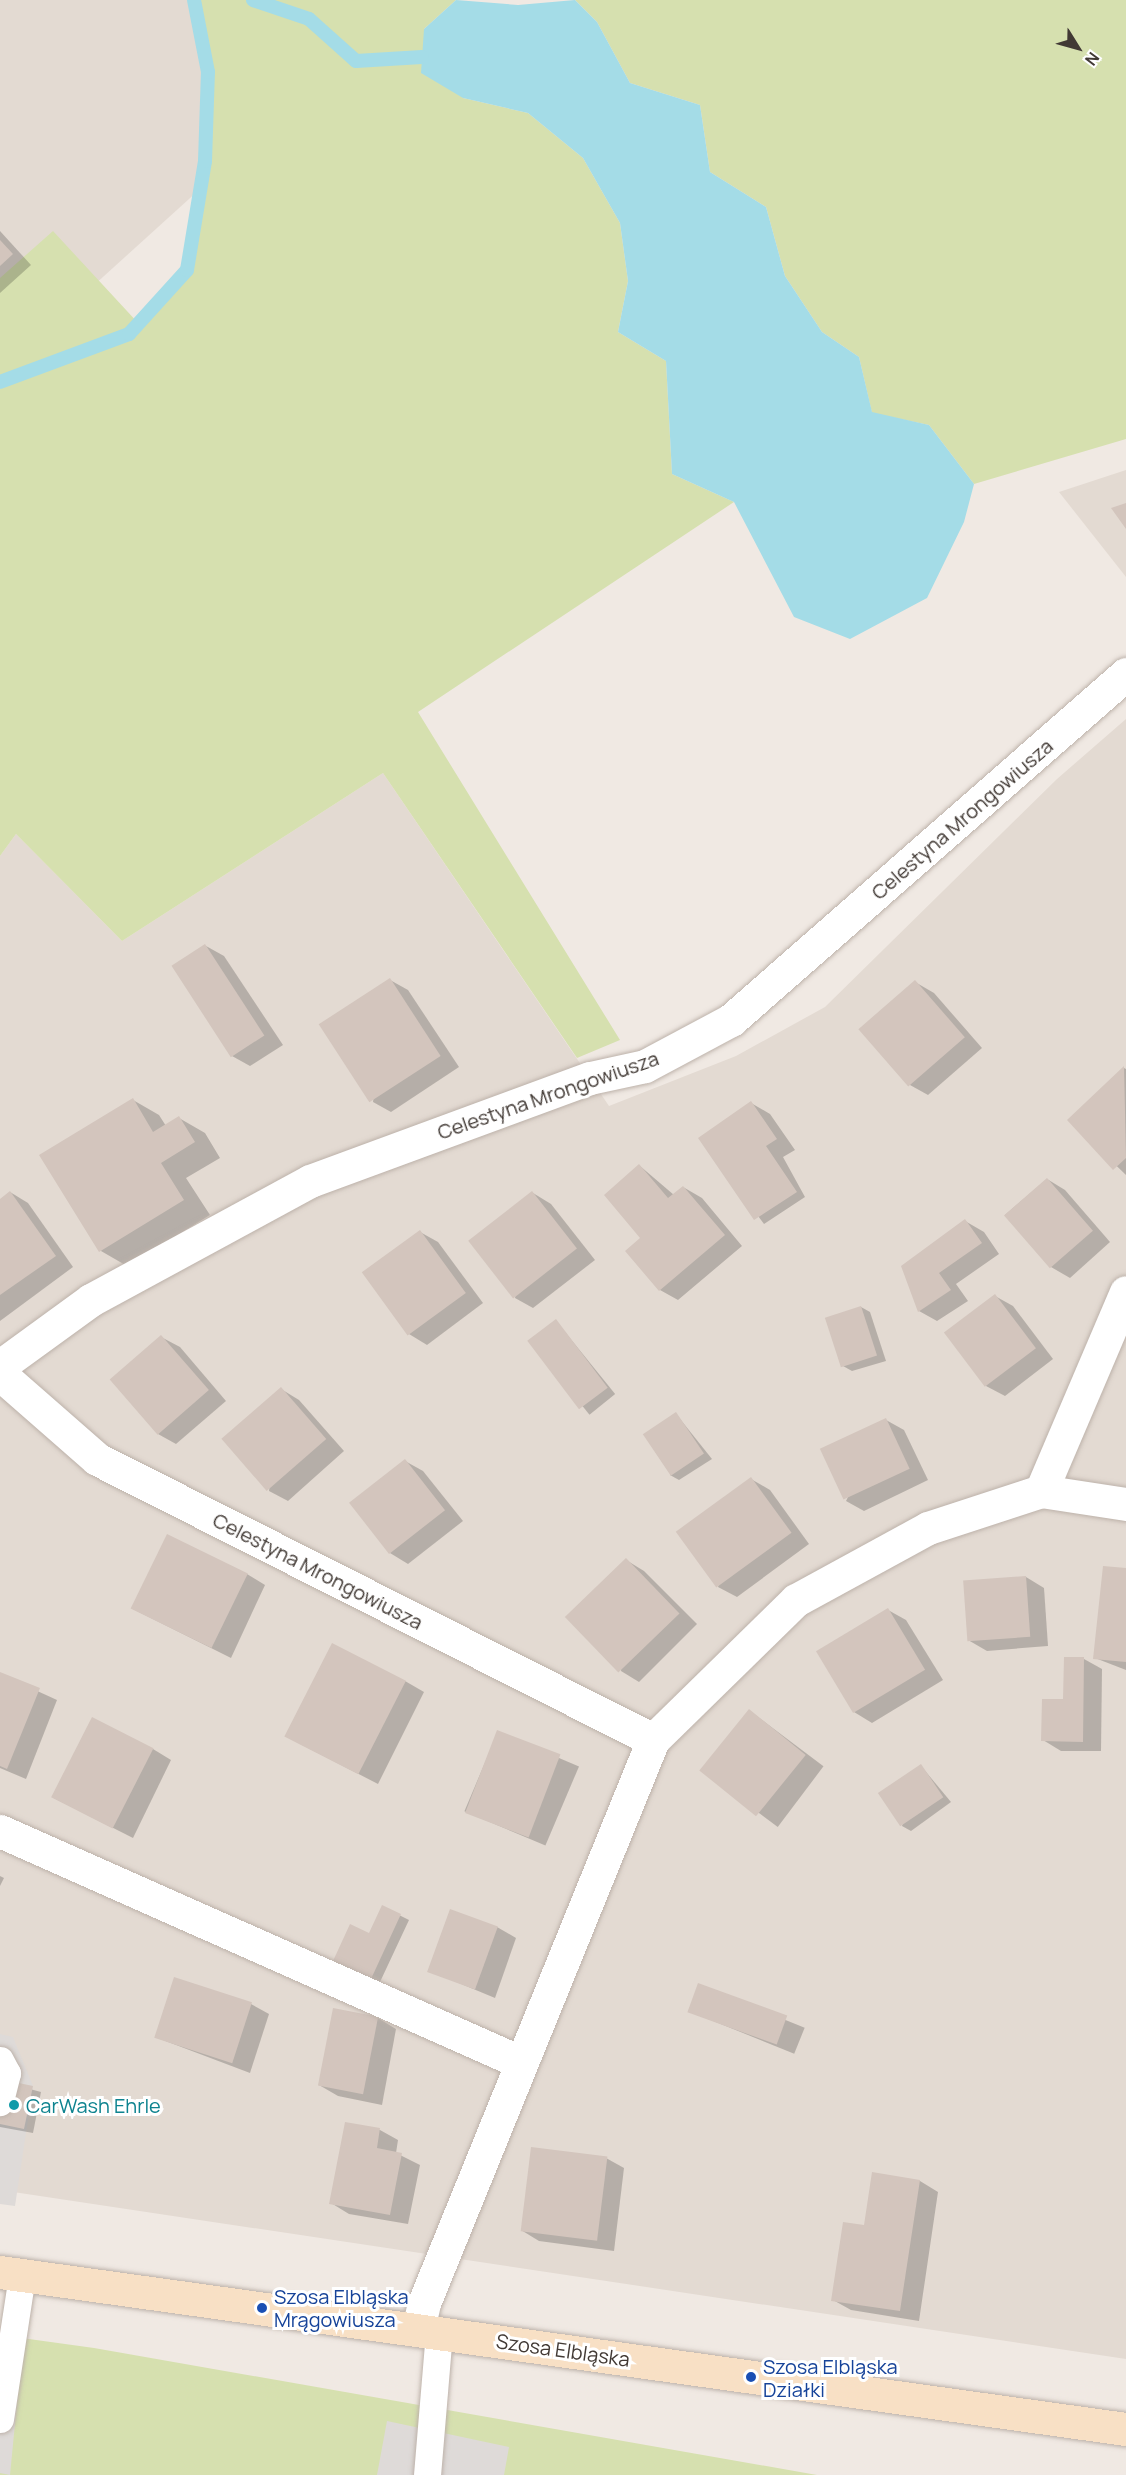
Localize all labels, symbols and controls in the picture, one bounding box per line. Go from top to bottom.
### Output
north arrow [1048,18,1108,78]
text: N [1080,48,1105,70]
street label: Celestyna Mrongowiusza [866,734,1058,904]
street label: Celestyna Mrongowiusza [434,1046,662,1144]
street label: Celestyna Mrongowiusza [209,1508,427,1634]
place label: CarWash Ehrle [26,2093,161,2117]
marker: CarWash Ehrle [7,2098,21,2112]
place label: Szosa Elbląska Mrągowiusza [274,2284,409,2331]
marker: Szosa Elbląska Mrągowiusza [255,2301,269,2315]
street label: Szosa Elbląska [495,2329,631,2371]
place label: Szosa Elbląska Działki [763,2354,898,2401]
marker: Szosa Elbląska Działki [744,2370,758,2384]

